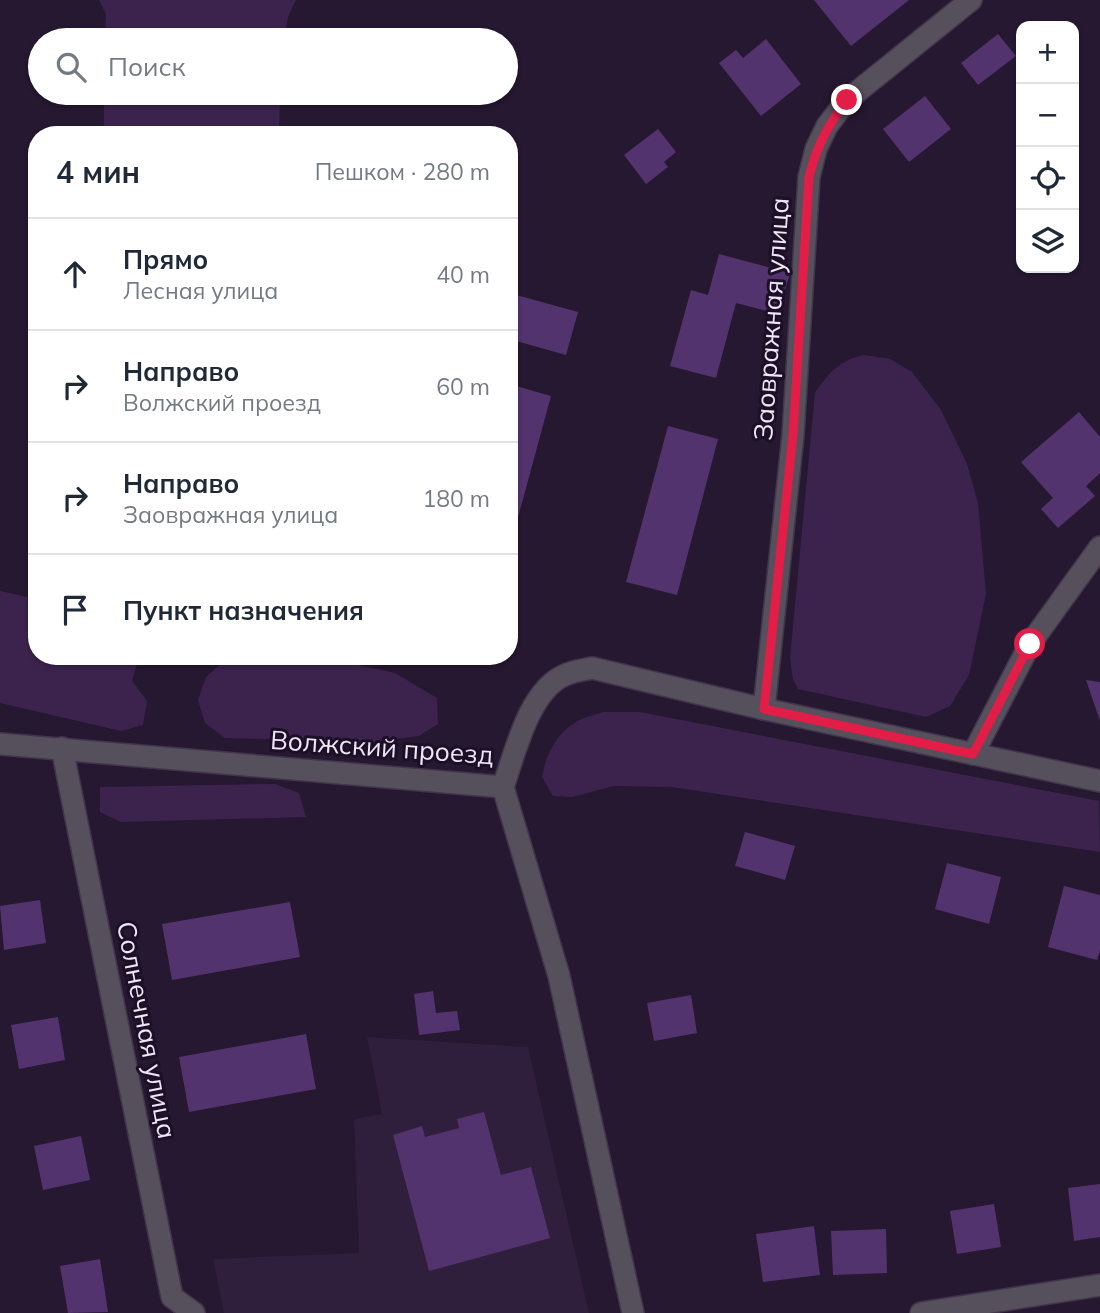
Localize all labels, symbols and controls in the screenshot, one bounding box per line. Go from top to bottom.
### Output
map controls [1016,21,1079,273]
button: + [1016,21,1079,84]
search box [28,28,518,105]
icon: search [52,48,90,86]
text: Поиск [108,50,186,83]
route end [831,84,862,115]
button: − [1016,84,1079,147]
button: locate [1016,147,1079,210]
text: 4 мин [56,153,140,191]
text: Пешком · 280 m [315,157,490,186]
street label: Заовражная улица [746,196,796,442]
button: layers [1016,210,1079,273]
text: Прямо [123,243,208,276]
icon: ahead [56,255,94,293]
text: 40 m [436,260,490,289]
text: Лесная улица [123,276,278,305]
text: Направо [123,355,239,388]
icon: right [56,367,94,405]
text: 60 m [436,372,490,401]
text: Волжский проезд [123,388,321,417]
text: Направо [123,467,239,500]
icon: right [56,479,94,517]
text: 180 m [422,484,490,513]
text: Заовражная улица [123,500,338,529]
icon: arrive [56,591,94,629]
text: Пункт назначения [123,594,364,627]
route start [1014,628,1045,659]
street label: Волжский проезд [269,723,495,771]
street label: Солнечная улица [110,919,184,1141]

